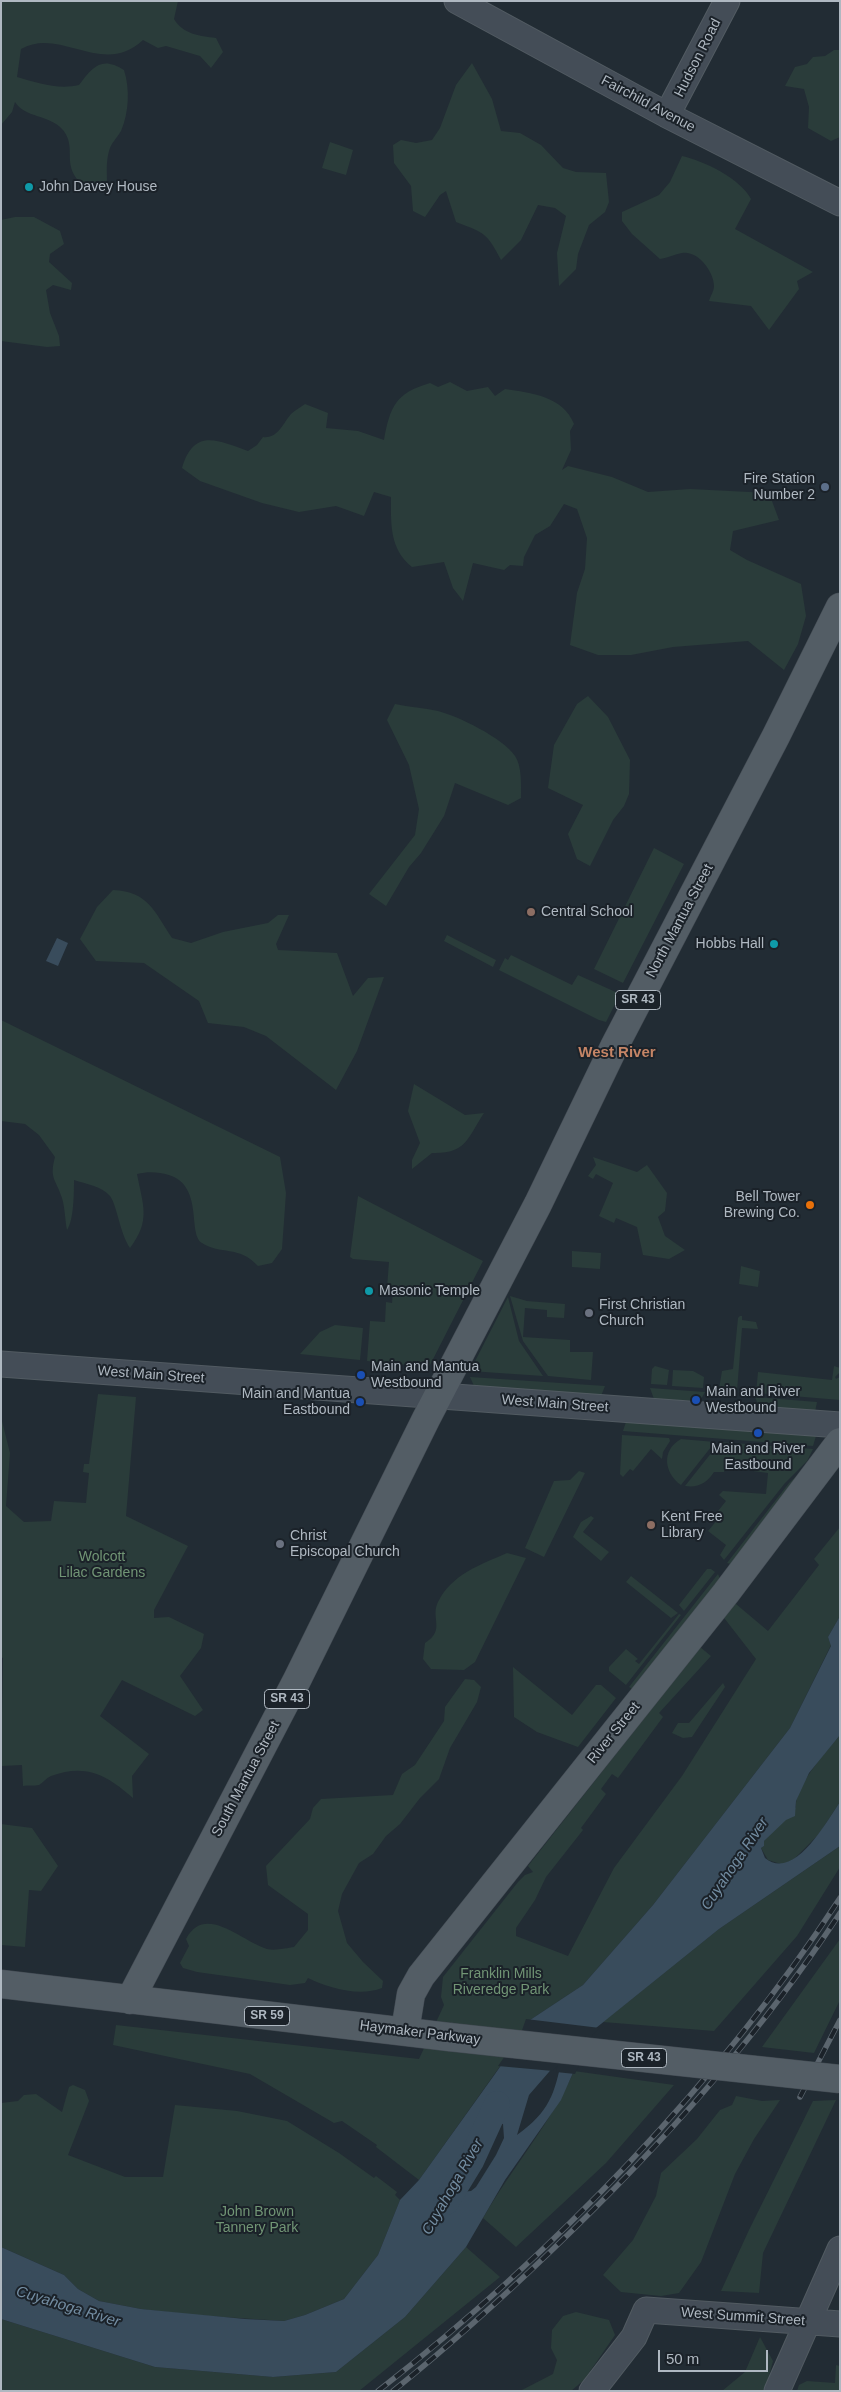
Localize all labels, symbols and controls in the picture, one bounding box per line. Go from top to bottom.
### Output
street label: Hudson Road [671,16,725,100]
street label: Fairchild Avenue [598,72,698,136]
place label: John Davey House [39,179,157,195]
marker: John Davey House [23,181,35,193]
place label: Fire Station Number 2 [743,471,815,504]
marker: Fire Station Number 2 [819,481,831,493]
street label: North Mantua Street [643,861,717,981]
place label: Central School [541,904,633,920]
marker: Central School [525,906,537,918]
place label: Hobbs Hall [696,936,764,952]
marker: Hobbs Hall [768,938,780,950]
road number: SR 43 [616,990,660,1010]
district label: West River [578,1044,656,1062]
place label: Bell Tower Brewing Co. [724,1189,800,1222]
marker: Bell Tower Brewing Co. [804,1199,816,1211]
place label: Masonic Temple [379,1283,480,1299]
marker: Masonic Temple [363,1285,375,1297]
place label: First Christian Church [599,1297,685,1330]
marker: First Christian Church [583,1307,595,1319]
place label: Main and Mantua Westbound [371,1359,479,1391]
street label: West Main Street [97,1363,205,1387]
marker: Main and Mantua Westbound [355,1369,367,1381]
place label: Main and River Westbound [706,1384,800,1416]
place label: Main and Mantua Eastbound [242,1386,350,1418]
street label: West Main Street [501,1392,609,1416]
marker: Main and River Westbound [690,1394,702,1406]
marker: Main and Mantua Eastbound [354,1396,366,1408]
marker: Main and River Eastbound [752,1427,764,1439]
place label: Main and River Eastbound [711,1441,805,1474]
place label: Kent Free Library [661,1509,722,1541]
marker: Kent Free Library [645,1519,657,1531]
place label: Christ Episcopal Church [290,1528,400,1560]
marker: Christ Episcopal Church [274,1538,286,1550]
park label: Wolcott Lilac Gardens [59,1549,145,1581]
road number: SR 43 [264,1690,310,1708]
street label: River Street [584,1699,644,1767]
street label: South Mantua Street [208,1718,284,1840]
water label: Cuyahoga River [697,1814,773,1914]
park label: Franklin Mills Riveredge Park [453,1966,549,1998]
road number: SR 59 [244,2006,290,2025]
street label: Haymaker Parkway [359,2017,481,2049]
road number: SR 43 [622,2048,666,2068]
water label: Cuyahoga River [418,2136,488,2238]
park label: John Brown Tannery Park [216,2204,298,2236]
water label: Cuyahoga River [14,2283,122,2331]
street label: West Summit Street [680,2304,806,2330]
scale bar [661,2340,771,2372]
text: 50 m [666,2350,699,2367]

